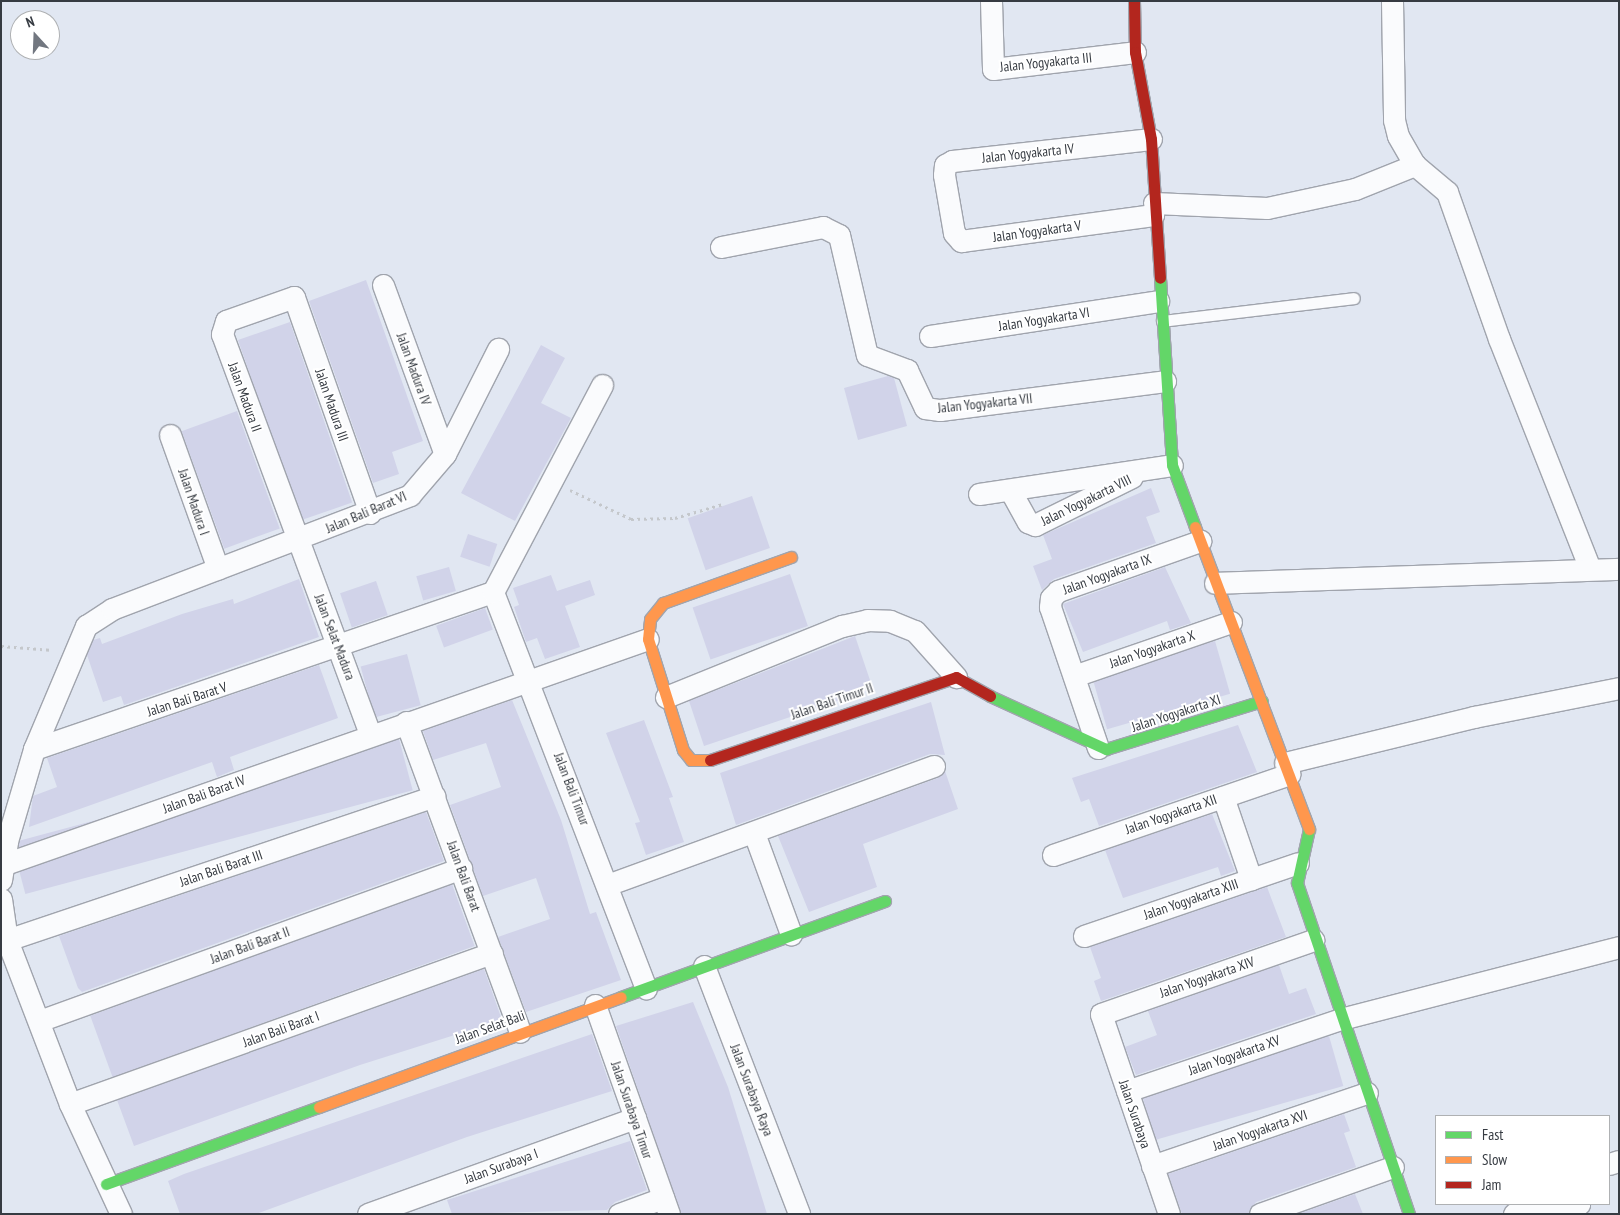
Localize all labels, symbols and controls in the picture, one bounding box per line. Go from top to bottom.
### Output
north arrow [10,10,60,60]
text: N [24,12,37,32]
street label: Jalan Yogyakarta III [999,49,1093,75]
street label: Jalan Yogyakarta IV [981,140,1075,166]
street label: Jalan Yogyakarta V [992,216,1082,246]
street label: Jalan Yogyakarta VI [997,303,1091,335]
street label: Jalan Madura IV [393,331,435,407]
street label: Jalan Madura II [225,360,265,434]
street label: Jalan Madura III [312,366,352,444]
street label: Jalan Yogyakarta VII [936,390,1034,416]
street label: Jalan Madura I [175,467,213,537]
street label: Jalan Yogyakarta VIII [1038,471,1134,529]
street label: Jalan Bali Barat VI [323,487,409,537]
street label: Jalan Yogyakarta IX [1060,550,1154,598]
street label: Jalan Selat Madura [311,592,359,682]
street label: Jalan Yogyakarta X [1107,626,1197,672]
street label: Jalan Bali Barat V [145,678,229,720]
street label: Jalan Bali Timur II [789,679,875,723]
street label: Jalan Yogyakarta XI [1129,691,1223,735]
street label: Jalan Bali Timur [550,750,594,828]
street label: Jalan Bali Barat IV [160,771,248,817]
street label: Jalan Yogyakarta XII [1123,790,1219,838]
street label: Jalan Bali Barat [443,838,485,914]
street label: Jalan Bali Barat III [177,846,265,890]
street label: Jalan Yogyakarta XIII [1141,875,1241,923]
street label: Jalan Bali Barat II [208,923,292,967]
street label: Jalan Yogyakarta XIV [1157,953,1257,1001]
street label: Jalan Bali Barat I [240,1007,322,1051]
street label: Jalan Selat Bali [453,1007,527,1047]
street label: Jalan Yogyakarta XV [1186,1031,1282,1079]
street label: Jalan Surabaya Raya [727,1042,777,1138]
street label: Jalan Surabaya Timur [607,1059,657,1161]
street label: Jalan Surabaya [1116,1078,1154,1150]
street label: Jalan Yogyakarta XVI [1210,1106,1310,1154]
legend [1435,1115,1610,1205]
text: Fast [1482,1125,1503,1144]
street label: Jalan Surabaya I [462,1145,540,1187]
text: Slow [1482,1150,1507,1169]
text: Jam [1482,1175,1501,1194]

